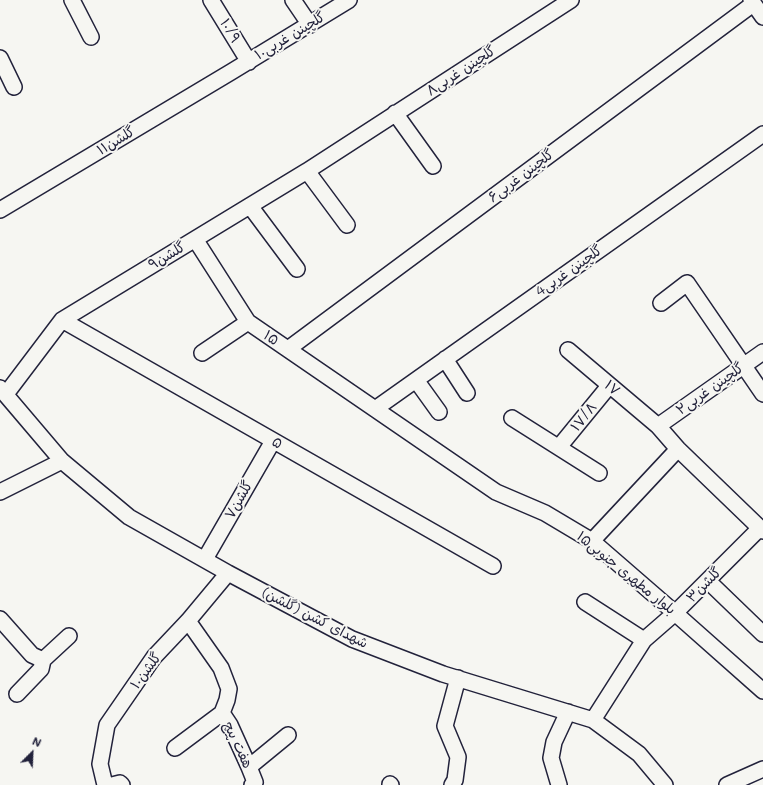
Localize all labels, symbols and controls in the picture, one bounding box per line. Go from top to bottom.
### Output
street label: گلچینن غربی۱۰ [252,8,328,64]
street label: ۱۰/۹ [216,16,244,46]
street label: گلچینن غربی۸ [423,42,499,100]
street label: گلشن۱۱ [94,123,138,159]
street label: گلچینن غربی۶ [485,146,557,206]
street label: گلشن۹ [145,238,189,274]
street label: 4گلچینن غربی [532,242,606,300]
street label: ۱۵ [260,327,282,349]
street label: گلچینن غربی۲ [673,360,747,418]
street label: ۱۷ [601,377,623,399]
street label: ۱۷/۸ [567,399,601,435]
street label: ۵ [269,433,285,453]
street label: گلشن۷ [221,478,257,522]
street label: بلوار مطهری جنوبی۱۵ [573,528,679,618]
street label: گلشن۳ [683,564,725,606]
street label: شهدای کشن (گلشن) [259,584,371,652]
street label: گلشن۱۰ [127,650,165,692]
street label: هفت پیچ [220,719,256,771]
north arrow [12,733,52,773]
text: N [30,733,44,750]

